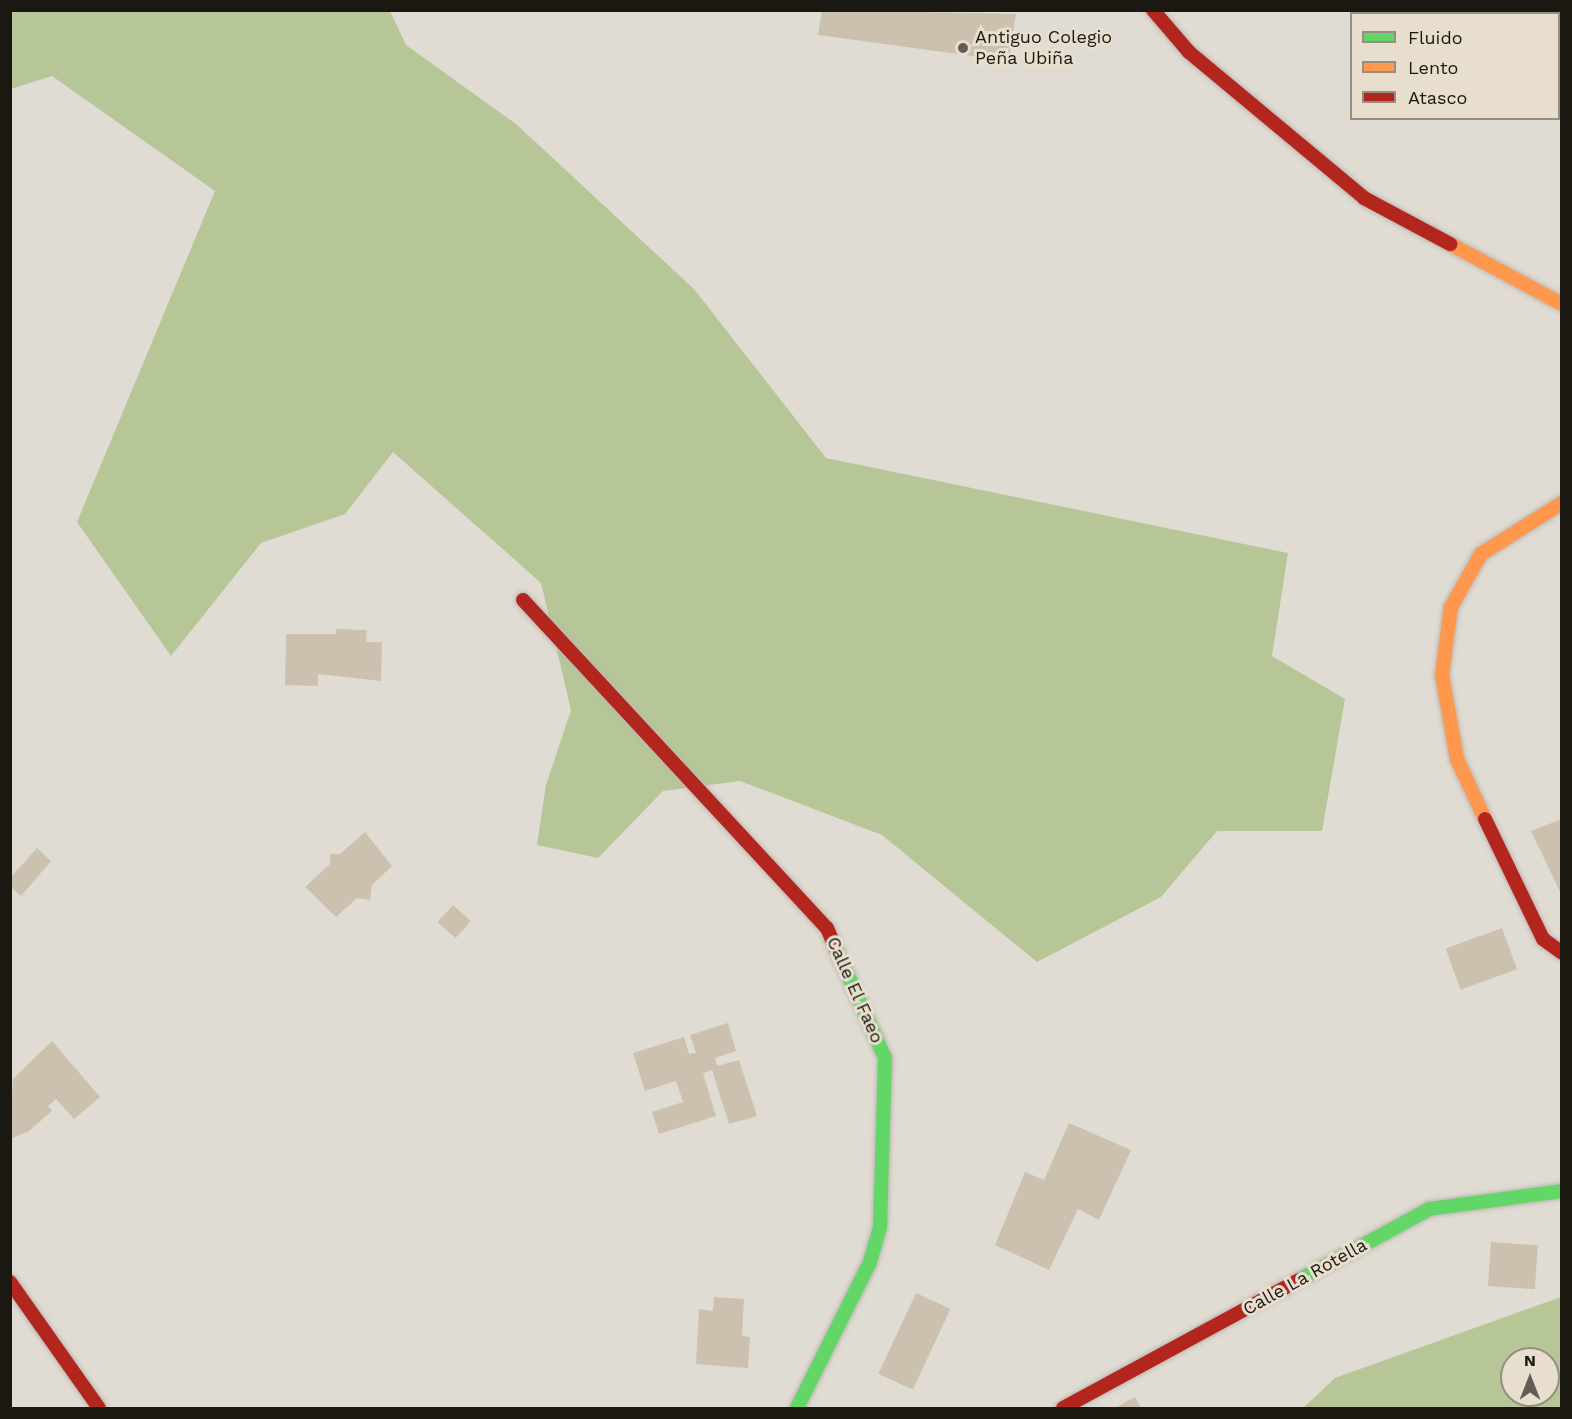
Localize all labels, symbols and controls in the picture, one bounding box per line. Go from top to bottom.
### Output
legend [1350,12,1560,120]
place label: Antiguo Colegio Peña Ubiña [975,27,1112,70]
text: Fluido [1408,27,1462,48]
marker: Antiguo Colegio Peña Ubiña [956,41,970,55]
text: Lento [1408,57,1458,78]
text: Atasco [1408,87,1467,108]
street label: Calle El Faeo [822,933,888,1047]
street label: Calle La Rotella [1239,1234,1371,1320]
north arrow [1500,1347,1560,1407]
text: N [1524,1351,1536,1370]

